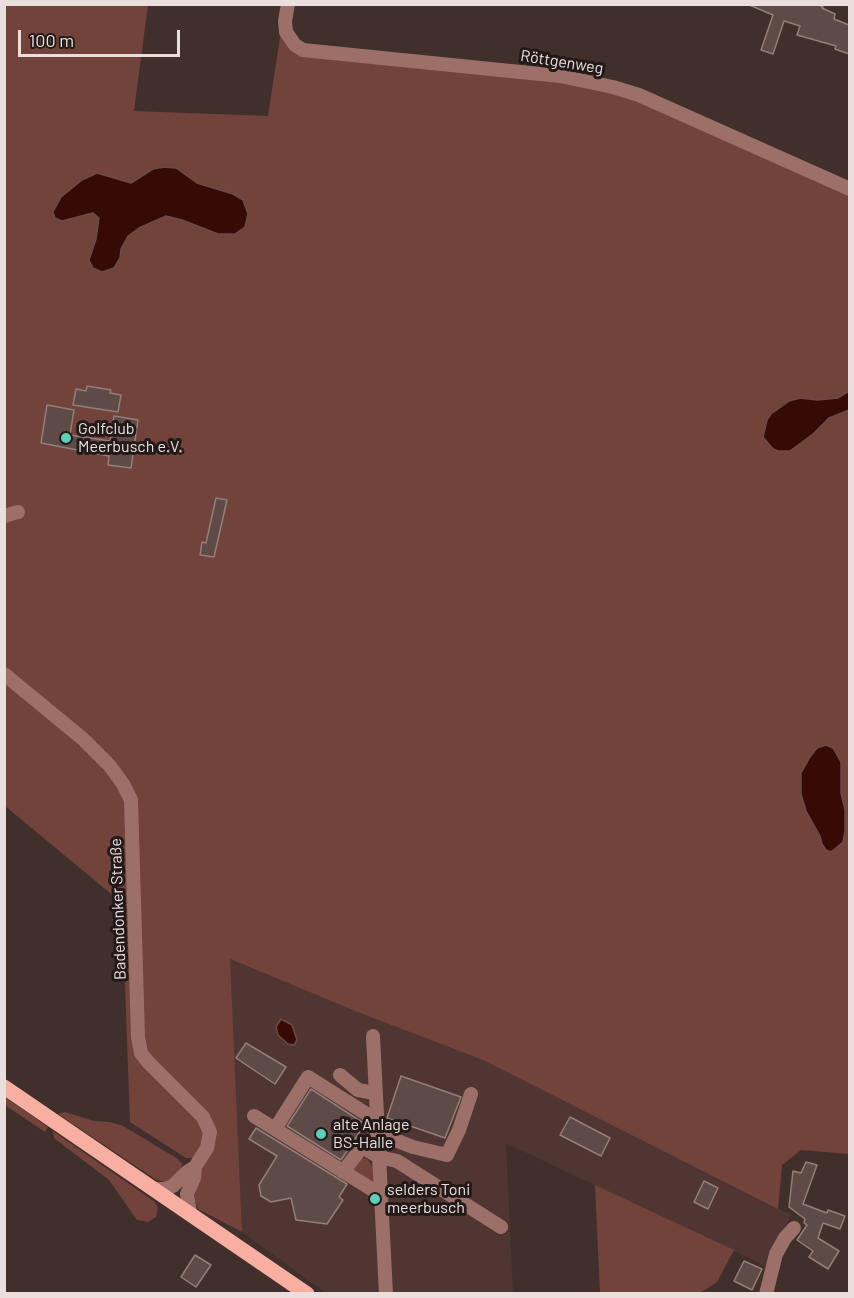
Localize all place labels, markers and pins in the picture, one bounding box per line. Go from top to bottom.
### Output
place label: Golfclub Meerbusch e.V. [78,419,183,457]
marker: Golfclub Meerbusch e.V. [59,431,73,445]
place label: alte Anlage BS-Halle [333,1115,409,1153]
marker: alte Anlage BS-Halle [314,1127,328,1141]
place label: selders Toni meerbusch [387,1180,470,1218]
marker: selders Toni meerbusch [368,1192,382,1206]

